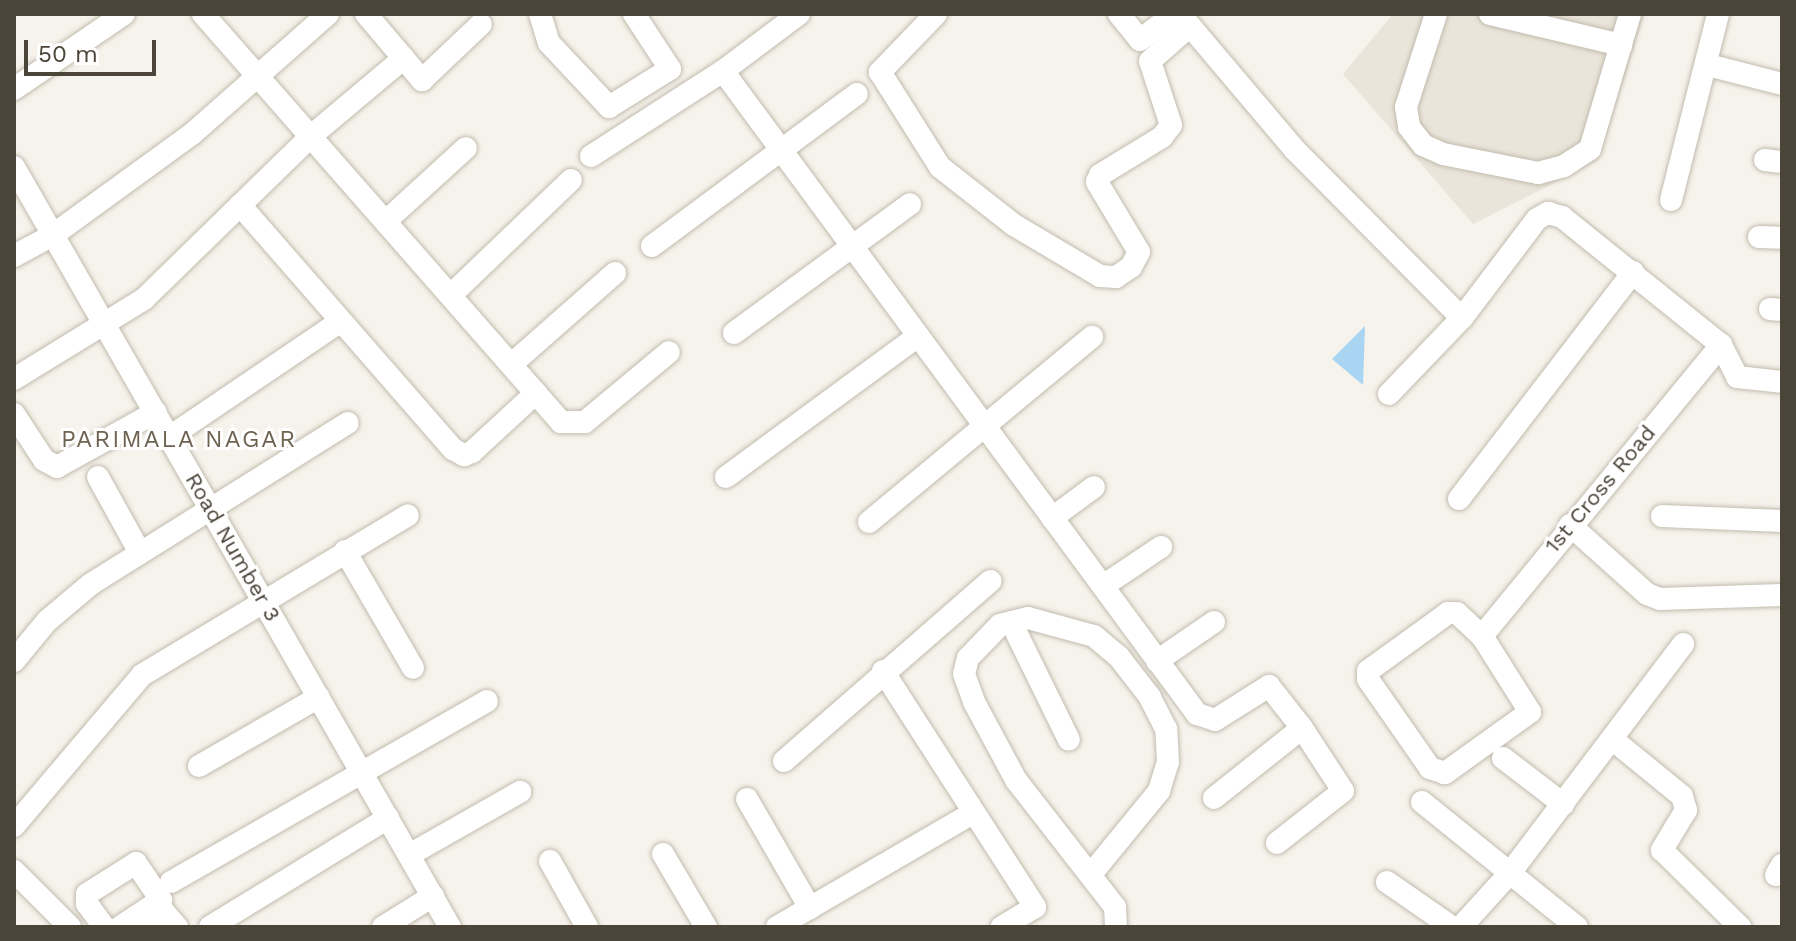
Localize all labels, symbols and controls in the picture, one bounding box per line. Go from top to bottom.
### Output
scale bar [28,24,160,74]
text: 50 m [38,40,98,68]
street label: 1st Cross Road [1539,420,1661,558]
district label: PARIMALA NAGAR [60,426,298,454]
street label: Road Number 3 [180,468,286,626]

